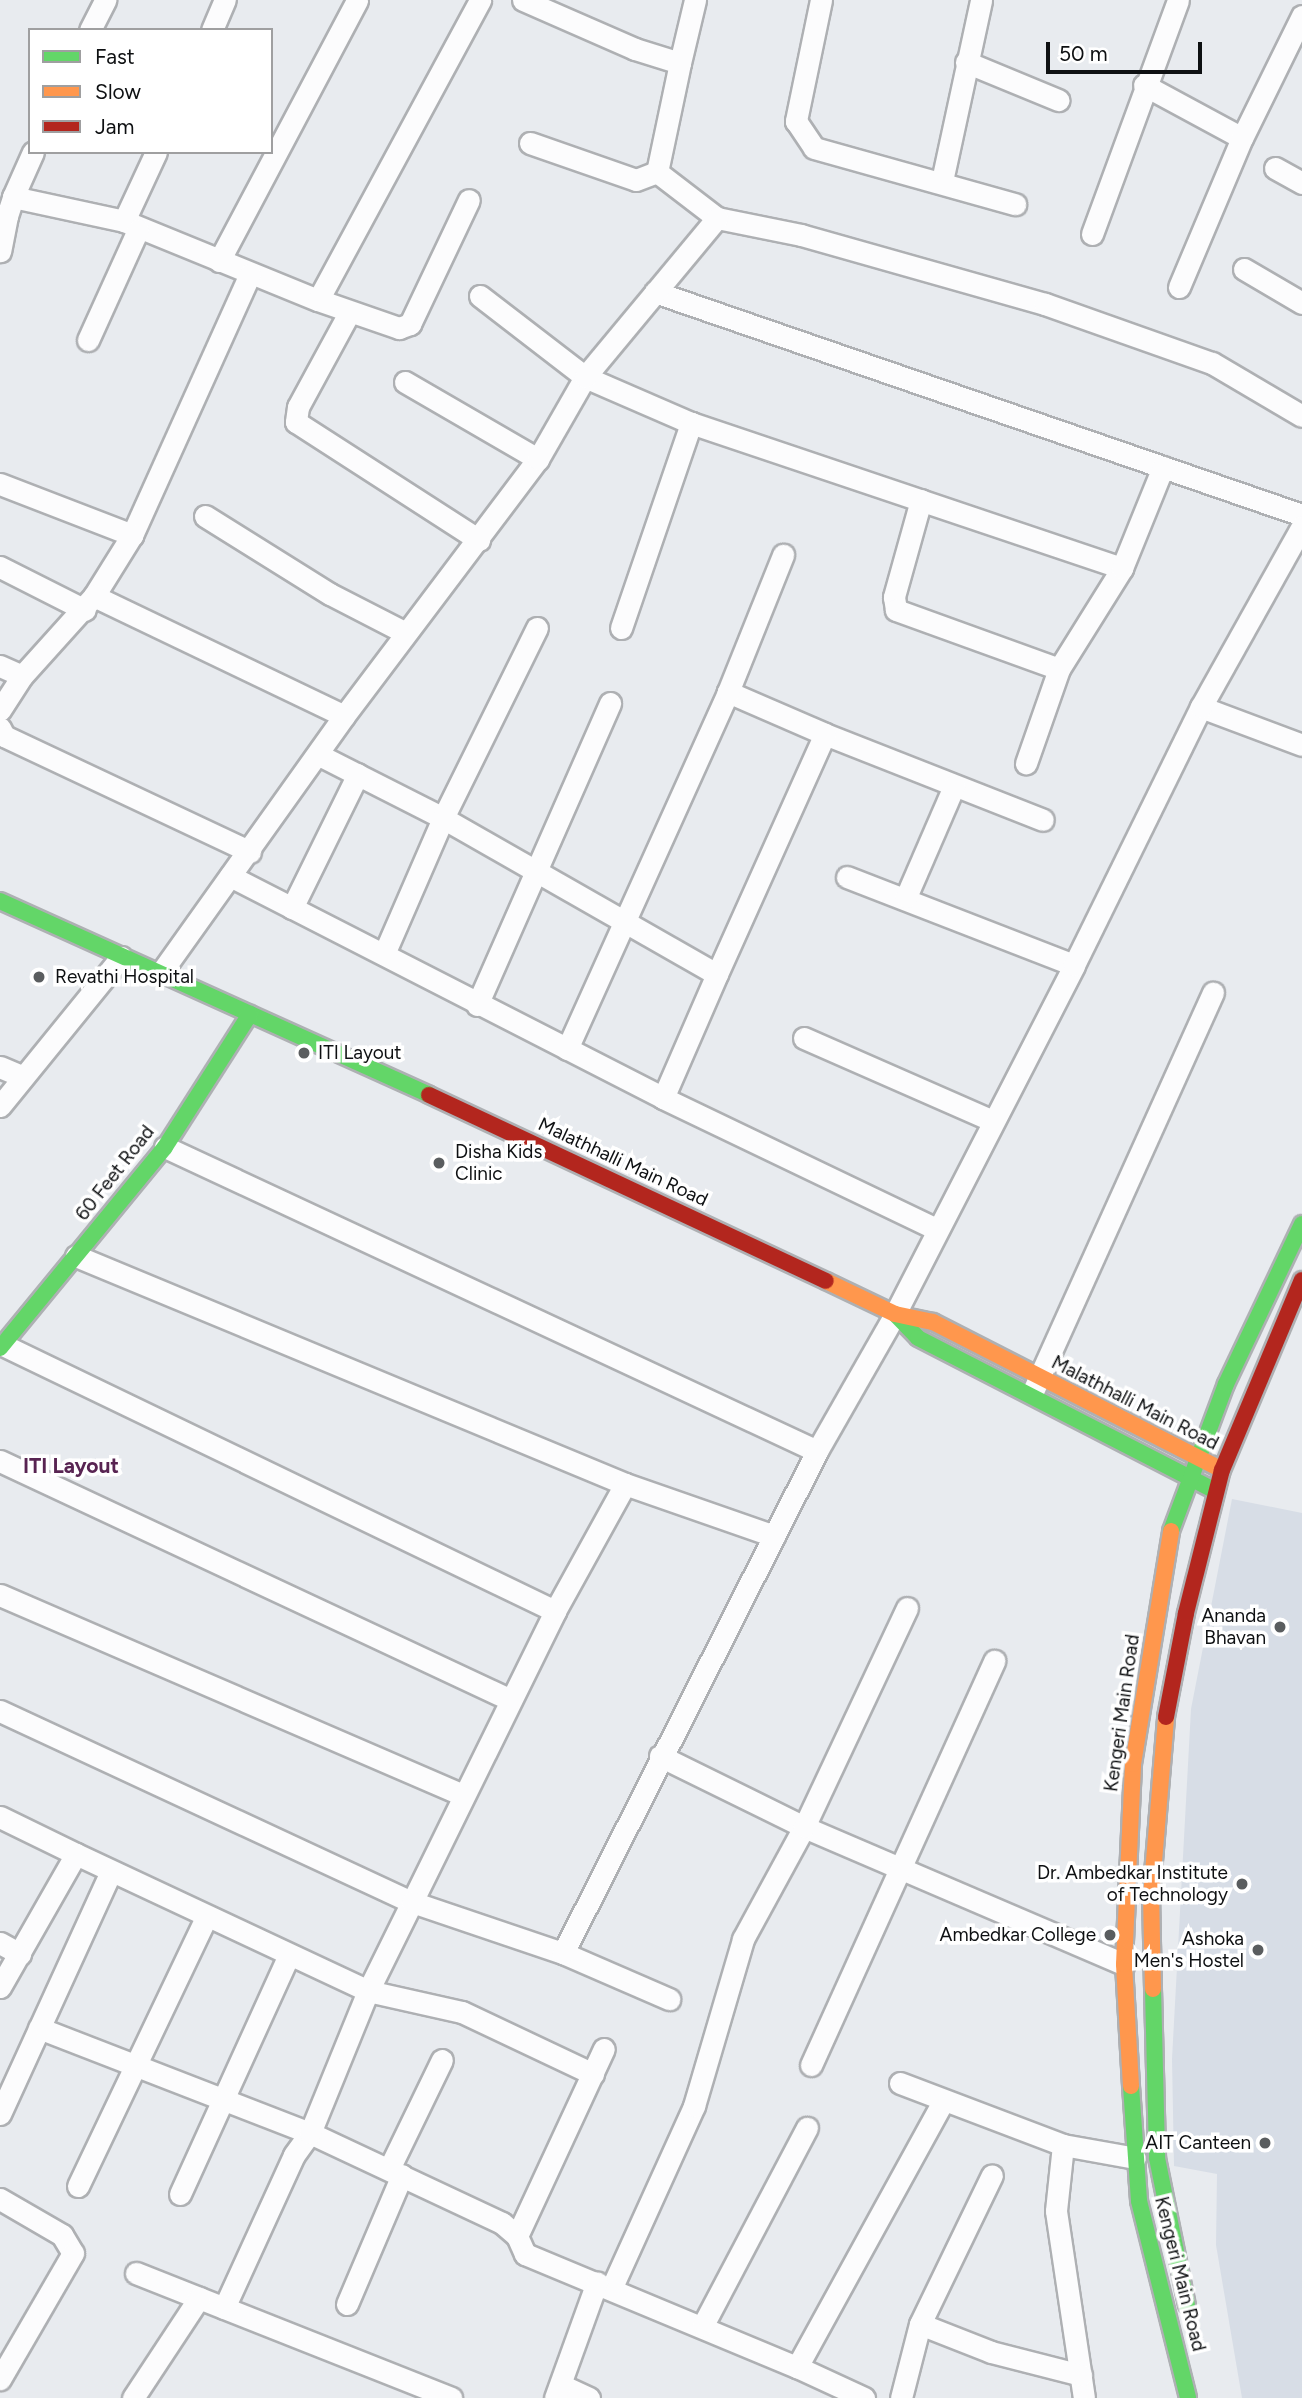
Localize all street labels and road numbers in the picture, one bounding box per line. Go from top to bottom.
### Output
street label: Malathhalli Main Road [535,1113,711,1211]
street label: 60 Feet Road [71,1121,159,1225]
street label: Malathhalli Main Road [1048,1351,1222,1455]
street label: Kengeri Main Road [1100,1633,1144,1793]
street label: Kengeri Main Road [1150,2194,1210,2354]

